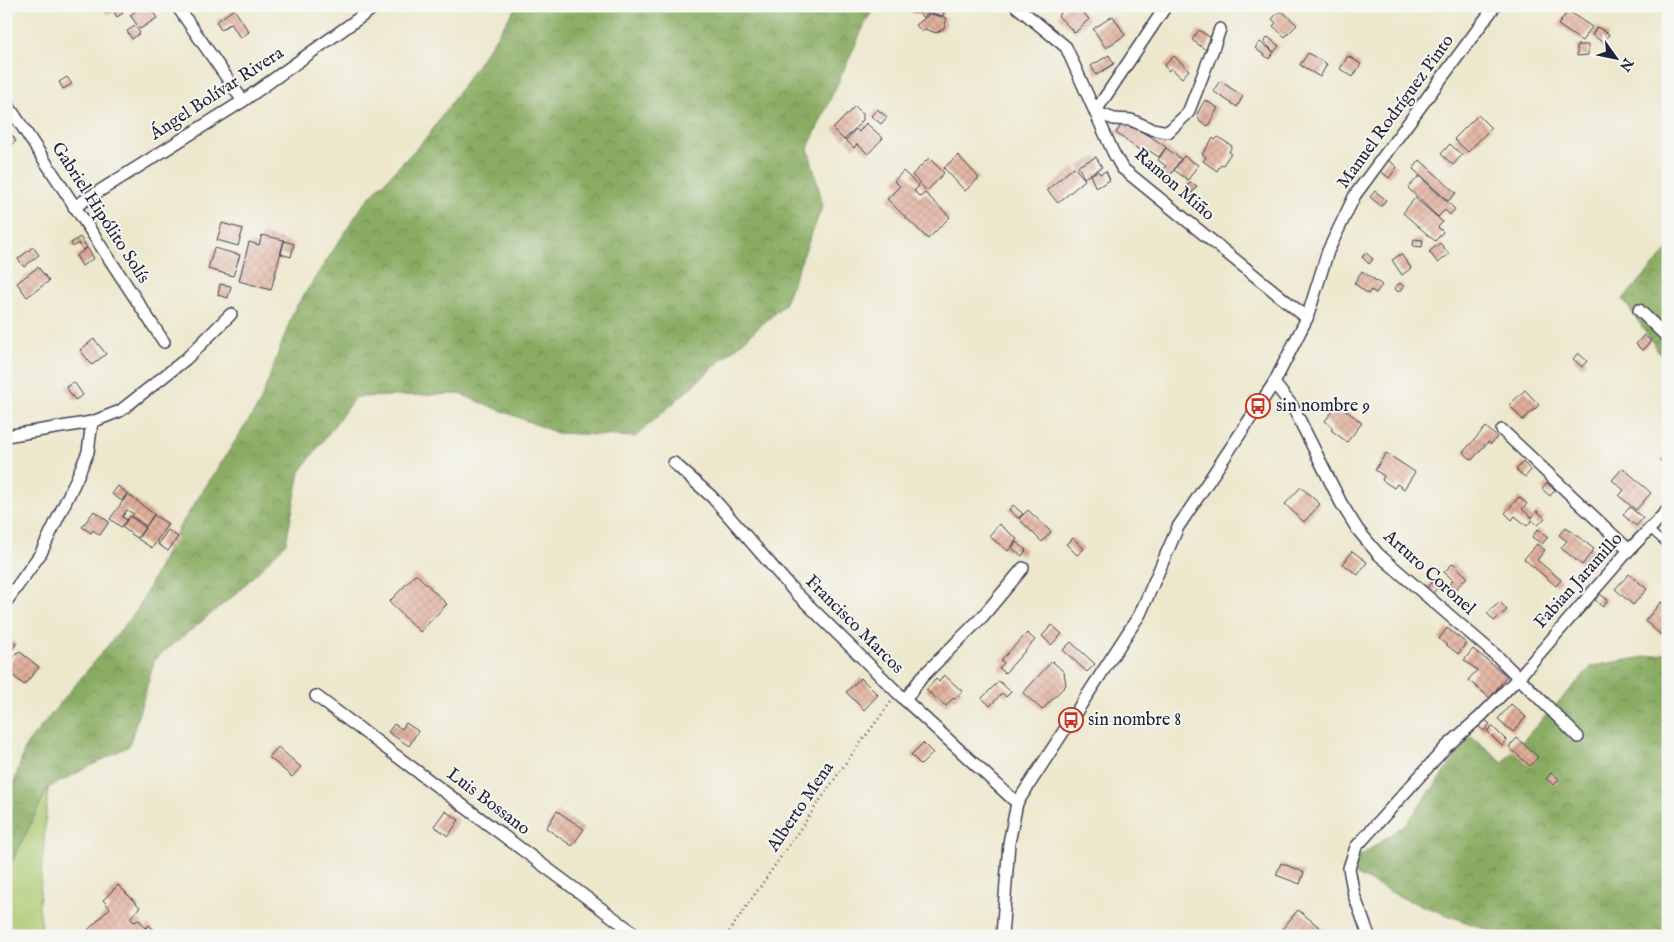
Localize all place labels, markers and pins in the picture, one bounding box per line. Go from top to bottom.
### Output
bus stop icon: sin nombre 9 [1245,393,1271,419]
place label: sin nombre 9 [1276,395,1370,418]
bus stop icon: sin nombre 8 [1058,707,1084,733]
place label: sin nombre 8 [1088,709,1181,732]

